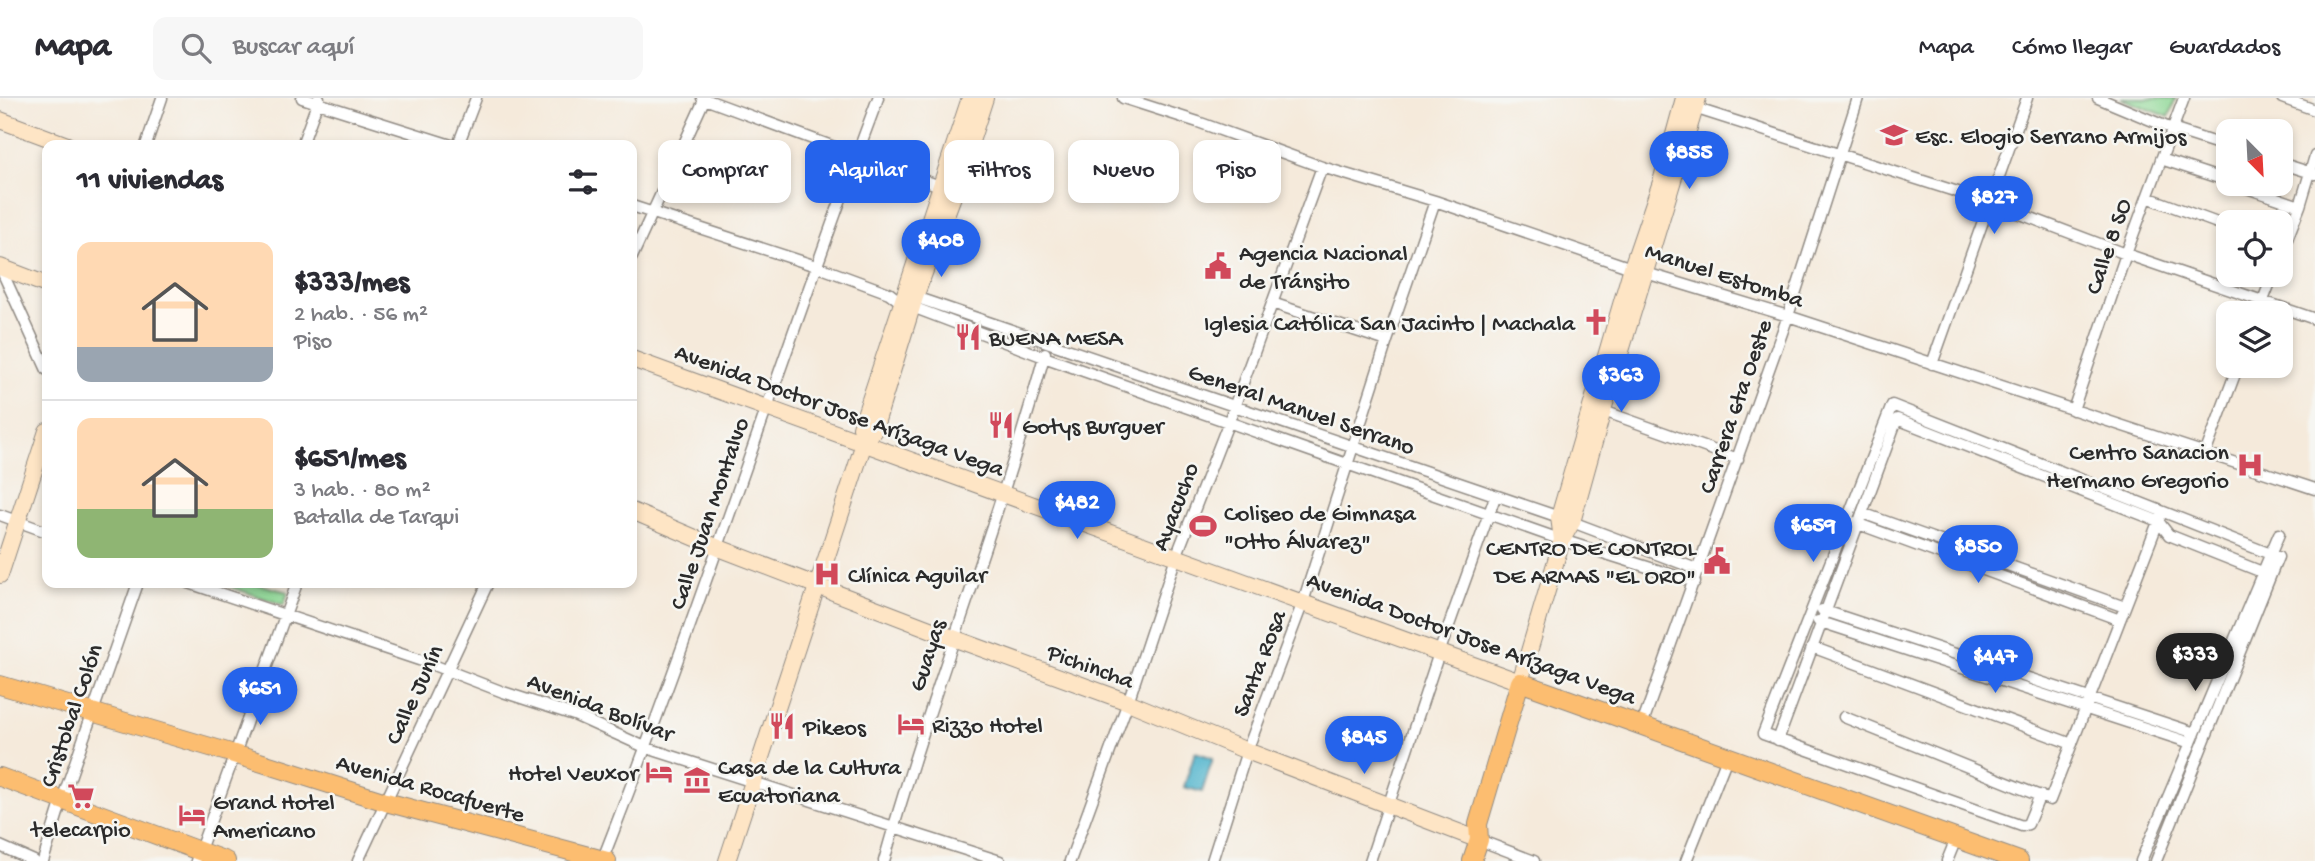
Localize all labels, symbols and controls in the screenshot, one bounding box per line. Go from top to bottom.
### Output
search box [153,17,643,80]
text: Mapa [35,29,111,67]
icon: search [177,29,215,67]
text: Buscar aquí [233,33,354,64]
text: Mapa [1919,34,1974,63]
text: Cómo llegar [2012,34,2131,63]
text: Guardados [2169,34,2280,63]
north arrow [2216,119,2292,196]
map controls [2216,119,2293,378]
school or university icon: Esc. Elogio Serrano Armijos [1879,120,1909,150]
place label: Esc. Elogio Serrano Armijos [1915,124,2188,153]
pin: $855 [1648,132,1730,191]
chip: Comprar [658,140,791,203]
chip: Alquilar [805,140,930,203]
chip: Filtros [944,140,1054,203]
chip: Nuevo [1068,140,1179,203]
chip: Piso [1193,140,1281,203]
text: $855 [1665,140,1713,167]
icon: filters [564,163,602,201]
text: 11 viviendas [77,165,223,200]
pin: $827 [1953,176,2035,236]
text: $827 [1971,185,2017,212]
street label: Calle 8 SO [2080,195,2140,299]
button: locate [2216,210,2293,287]
pin: $408 [900,220,982,279]
text: $408 [918,228,964,255]
street label: Manuel Estomba [1641,238,1808,317]
place label: Agencia Nacional de Tránsito [1239,241,1408,298]
public building icon: Agencia Nacional de Tránsito [1203,251,1233,281]
text: $333/mes [294,267,409,302]
icon: home [133,270,217,354]
button: layers [2216,301,2293,378]
text: 2 hab. · 56 m² [294,302,428,329]
church icon: Iglesia Católica San Jacinto | Machala [1581,307,1611,337]
place label: Iglesia Católica San Jacinto | Machala [1204,311,1576,340]
street label: Carrera 6ta Oeste [1694,316,1781,498]
restaurant icon: BUENA MESA [953,322,983,352]
place label: BUENA MESA [988,326,1124,355]
text: Piso [294,329,332,356]
street label: Avenida Doctor Jose Arízaga Vega [670,339,1008,486]
pin: $363 [1580,354,1662,414]
street label: General Manuel Serrano [1184,359,1418,464]
text: $363 [1598,363,1644,390]
restaurant icon: Gotys Burguer [986,410,1016,440]
street label: Calle Juan Montalvo [665,414,758,614]
place label: Gotys Burguer [1022,414,1166,443]
place label: Centro Sanacion Hermano Gregorio [2046,440,2230,497]
text: $651/mes [294,443,406,478]
icon: home [133,446,217,530]
hospital icon: Centro Sanacion Hermano Gregorio [2235,450,2265,480]
street label: Ayacucho [1147,459,1207,555]
text: 3 hab. · 80 m² [294,478,431,505]
pin: $482 [1036,482,1118,541]
text: $482 [1054,490,1100,517]
place label: Coliseo de Gimnasa "Otto Álvarez" [1224,501,1416,558]
pin: $659 [1772,504,1854,564]
text: Batalla de Tarqui [294,505,459,532]
sports icon: Coliseo de Gimnasa "Otto Álvarez" [1188,511,1218,541]
text: $659 [1790,513,1836,540]
pin: $850 [1937,526,2019,585]
text: $850 [1954,534,2002,561]
place label: CENTRO DE CONTROL DE ARMAS "EL ORO" [1486,536,1697,593]
public building icon: CENTRO DE CONTROL DE ARMAS "EL ORO" [1702,546,1732,576]
hospital icon: Clínica Aguilar [812,559,842,589]
place label: Clínica Aguilar [848,563,989,592]
street label: Avenida Doctor Jose Arízaga Vega [1302,567,1640,714]
street label: Santa Rosa [1228,606,1295,722]
street label: Guayas [904,615,955,696]
pin: $333 [2154,634,2236,693]
pin: $447 [1954,636,2036,695]
street label: Pichincha [1041,639,1138,698]
street label: Cristobal Colón [35,640,112,791]
street label: Calle Junín [380,640,452,750]
text: $333 [2172,642,2218,669]
text: $447 [1973,644,2017,671]
pin: $651 [219,668,301,727]
street label: Avenida Bolívar [522,668,679,751]
text: $651 [238,676,282,703]
hotel icon: Rizzo Hotel [896,709,926,739]
restaurant icon: Pikeos [767,711,797,741]
place label: Rizzo Hotel [932,713,1043,742]
place label: Pikeos [802,715,867,744]
pin: $845 [1323,716,1405,776]
text: $845 [1341,725,1387,752]
street label: Avenida Rocafuerte [332,750,528,831]
place label: Casa de la Cultura Ecuatoriana [718,755,902,812]
hotel icon: Hotel Veuxor [644,757,674,787]
place label: Hotel Veuxor [508,761,640,790]
museum icon: Casa de la Cultura Ecuatoriana [682,765,712,795]
supermarket icon: telecarpio [66,781,96,811]
place label: Grand Hotel Americano [213,790,335,847]
hotel icon: Grand Hotel Americano [177,800,207,830]
place label: telecarpio [29,817,131,846]

